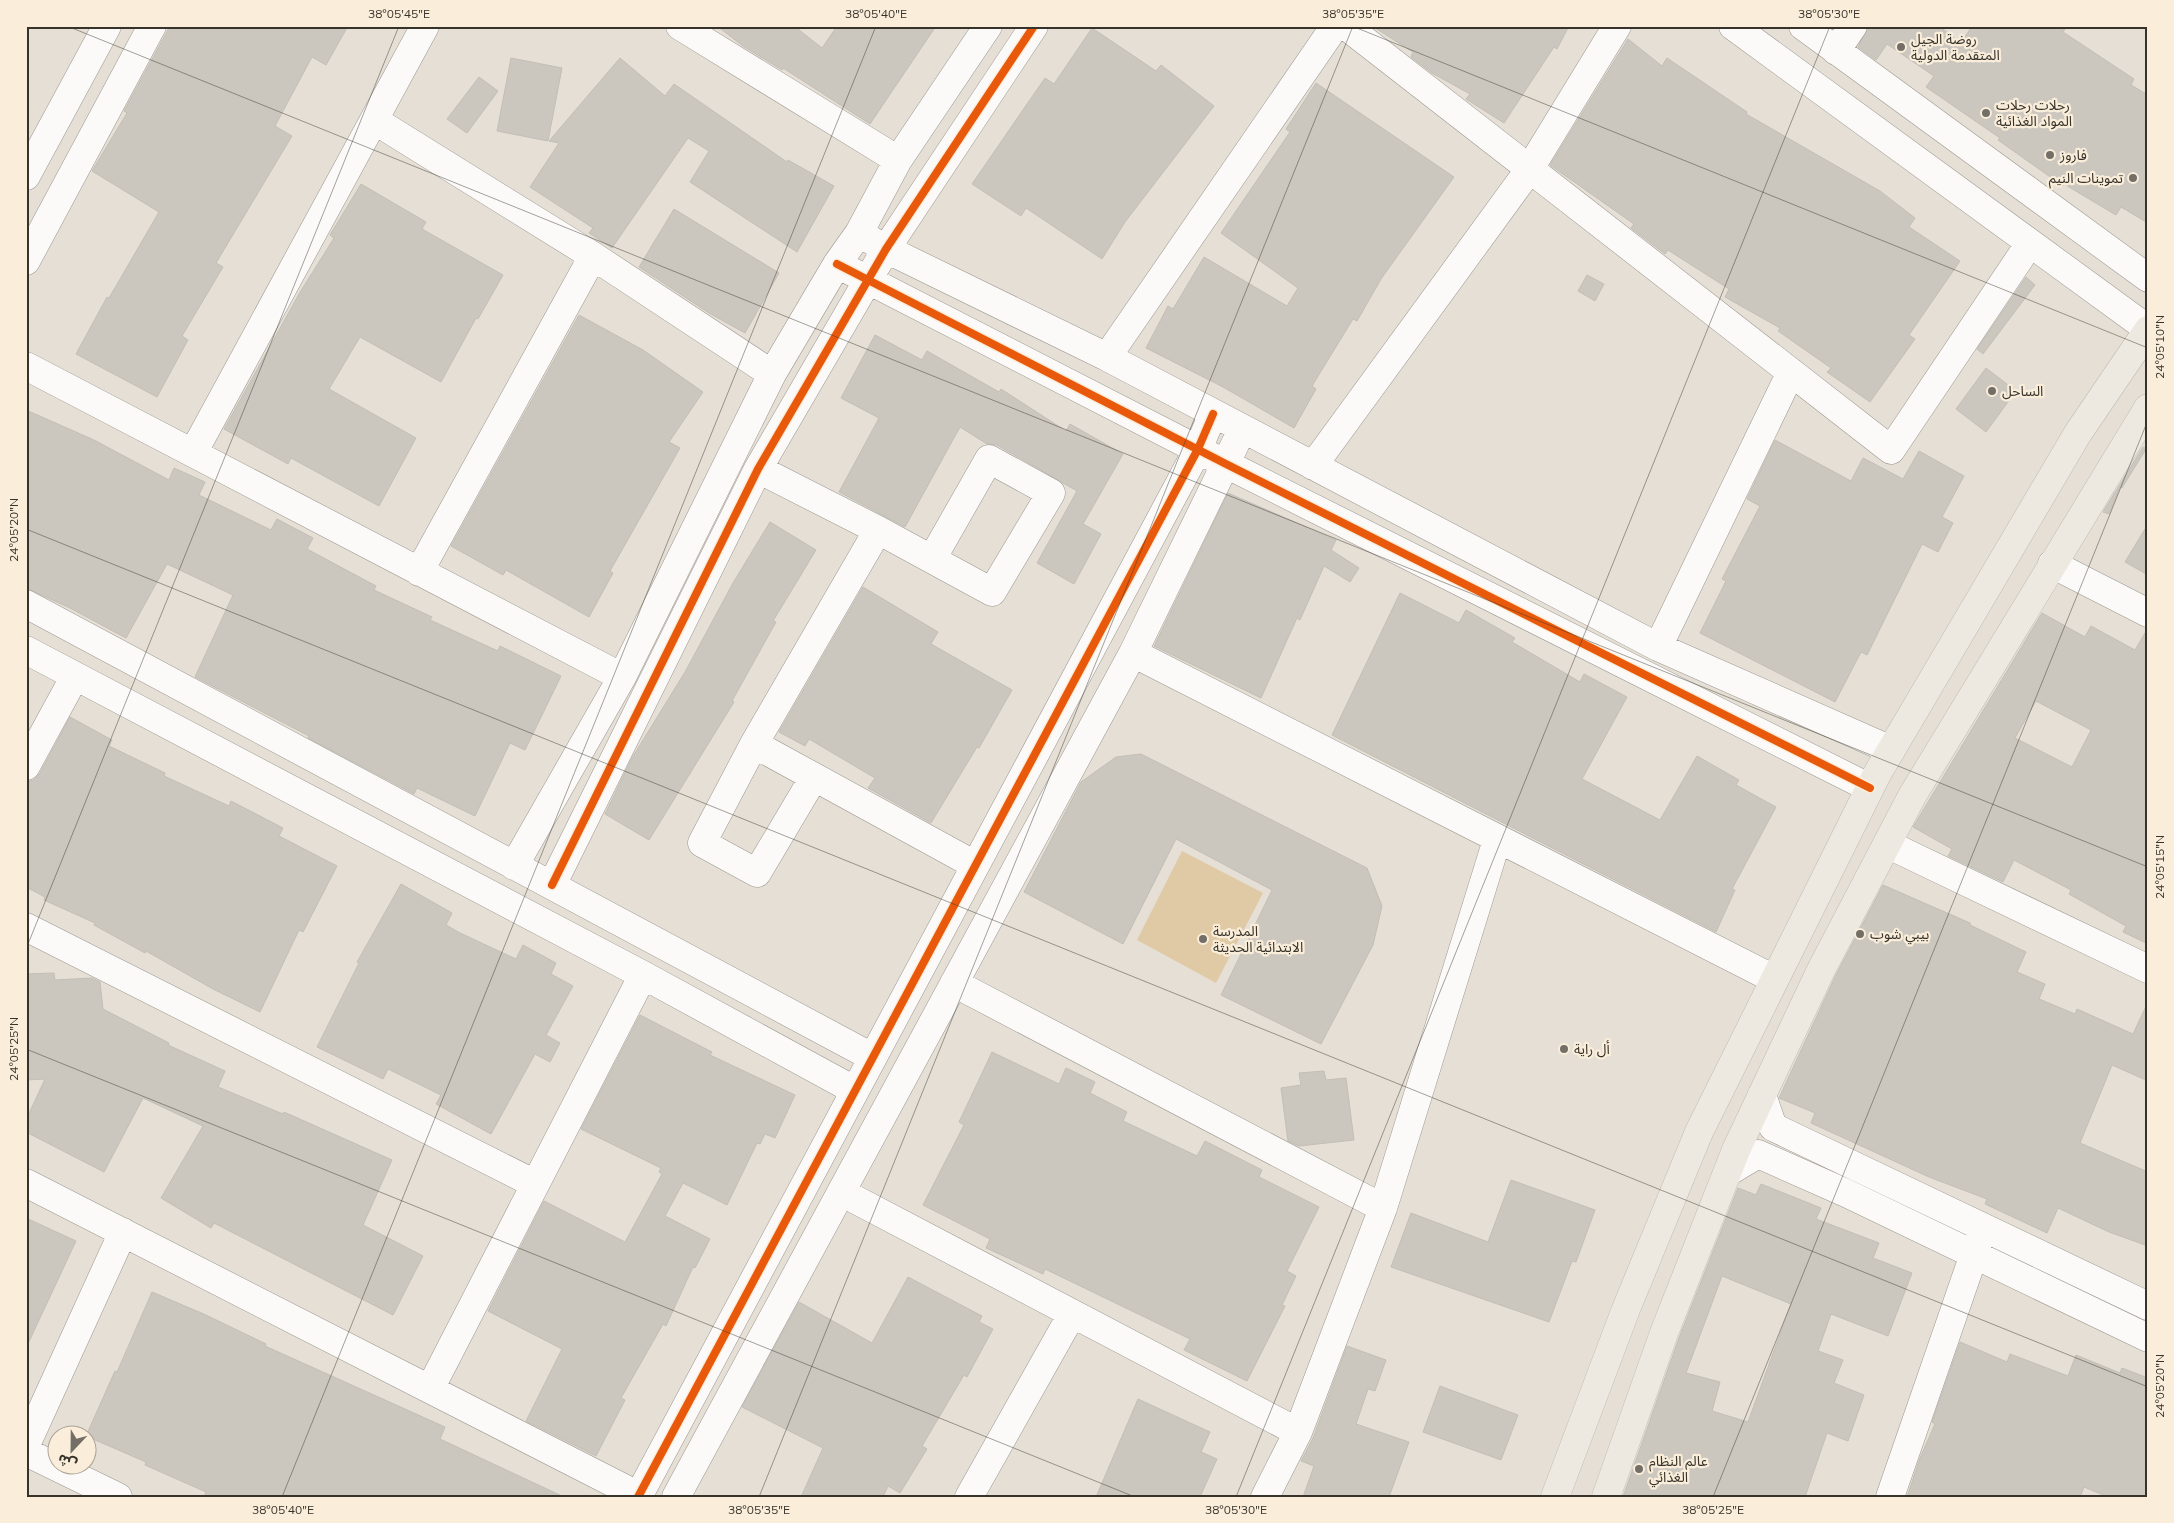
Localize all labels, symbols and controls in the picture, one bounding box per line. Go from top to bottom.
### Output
text: 38°05'45"E [368,6,430,21]
text: 38°05'40"E [845,6,907,21]
text: 38°05'35"E [1322,6,1384,21]
text: 38°05'30"E [1798,6,1860,21]
place label: روضة الجيل المتقدمة الدولية [1911,30,2000,64]
marker: روضة الجيل المتقدمة الدولية [1895,41,1907,53]
place label: رحلات رحلات المواد الغذائية [1996,96,2072,130]
marker: رحلات رحلات المواد الغذائية [1980,107,1992,119]
place label: فاروز [2059,146,2087,164]
marker: فاروز [2044,149,2056,161]
place label: تموينات النيم [2049,169,2123,189]
marker: تموينات النيم [2127,172,2139,184]
text: 24°05'10"N [2152,315,2167,379]
place label: الساحل [2002,382,2043,400]
marker: الساحل [1986,385,1998,397]
text: 24°05'20"N [6,498,21,562]
text: 24°05'15"N [2152,835,2167,899]
place label: المدرسة الابتدائية الحديثة [1213,922,1303,956]
place label: بيبي شوب [1870,925,1929,945]
marker: بيبي شوب [1854,928,1866,940]
marker: المدرسة الابتدائية الحديثة [1197,933,1209,945]
text: 24°05'25"N [6,1017,21,1081]
place label: أل راية [1574,1040,1610,1058]
marker: أل راية [1558,1043,1570,1055]
text: 24°05'20"N [2152,1354,2167,1418]
north arrow [48,1426,98,1476]
text: ش [55,1450,79,1474]
place label: عالم النظام الغذائي [1649,1452,1708,1488]
marker: عالم النظام الغذائي [1633,1463,1645,1475]
text: 38°05'40"E [252,1502,314,1517]
text: 38°05'35"E [728,1502,790,1517]
text: 38°05'30"E [1205,1502,1267,1517]
text: 38°05'25"E [1682,1502,1744,1517]

